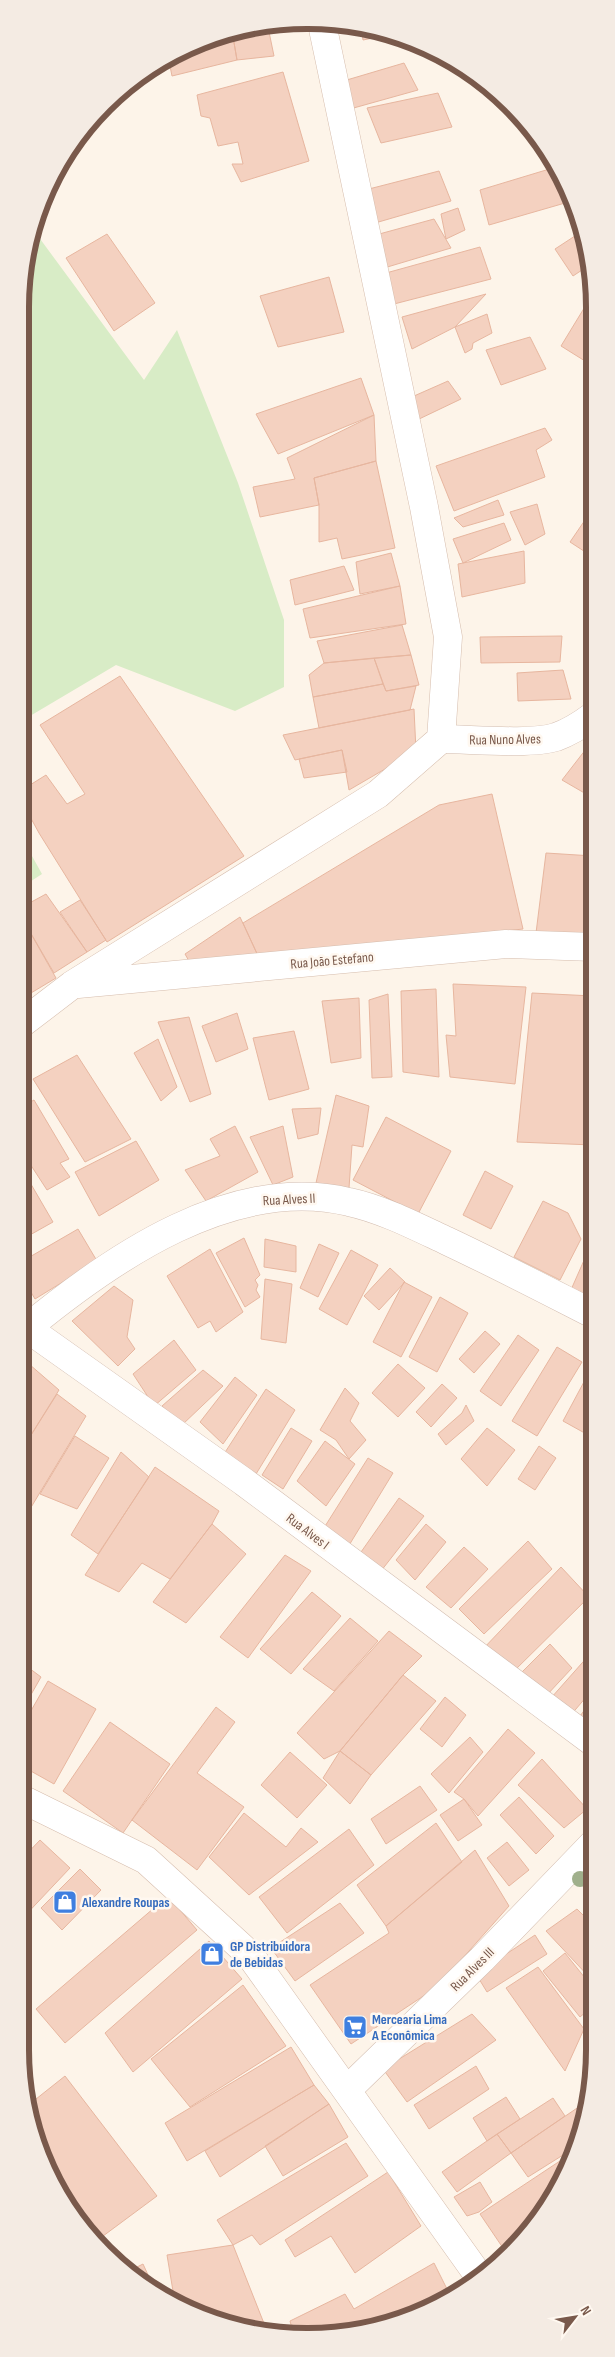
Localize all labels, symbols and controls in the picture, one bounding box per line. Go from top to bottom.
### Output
street label: Rua Nuno Alves [469,730,541,749]
street label: Rua João Estefano [290,948,375,973]
street label: Rua Alves II [262,1190,316,1209]
street label: Rua Alves I [283,1510,333,1553]
shop icon: Alexandre Roupas [52,1889,78,1915]
place label: Alexandre Roupas [81,1894,170,1911]
place label: GP Distribuidora de Bebidas [230,1938,310,1971]
shop icon: GP Distribuidora de Bebidas [199,1941,225,1967]
street label: Rua Alves III [447,1944,498,1995]
place label: Mercearia Lima A Econômica [371,2011,447,2044]
supermarket icon: Mercearia Lima A Econômica [342,2014,368,2040]
north arrow [550,2292,600,2342]
text: N [577,2303,595,2318]

